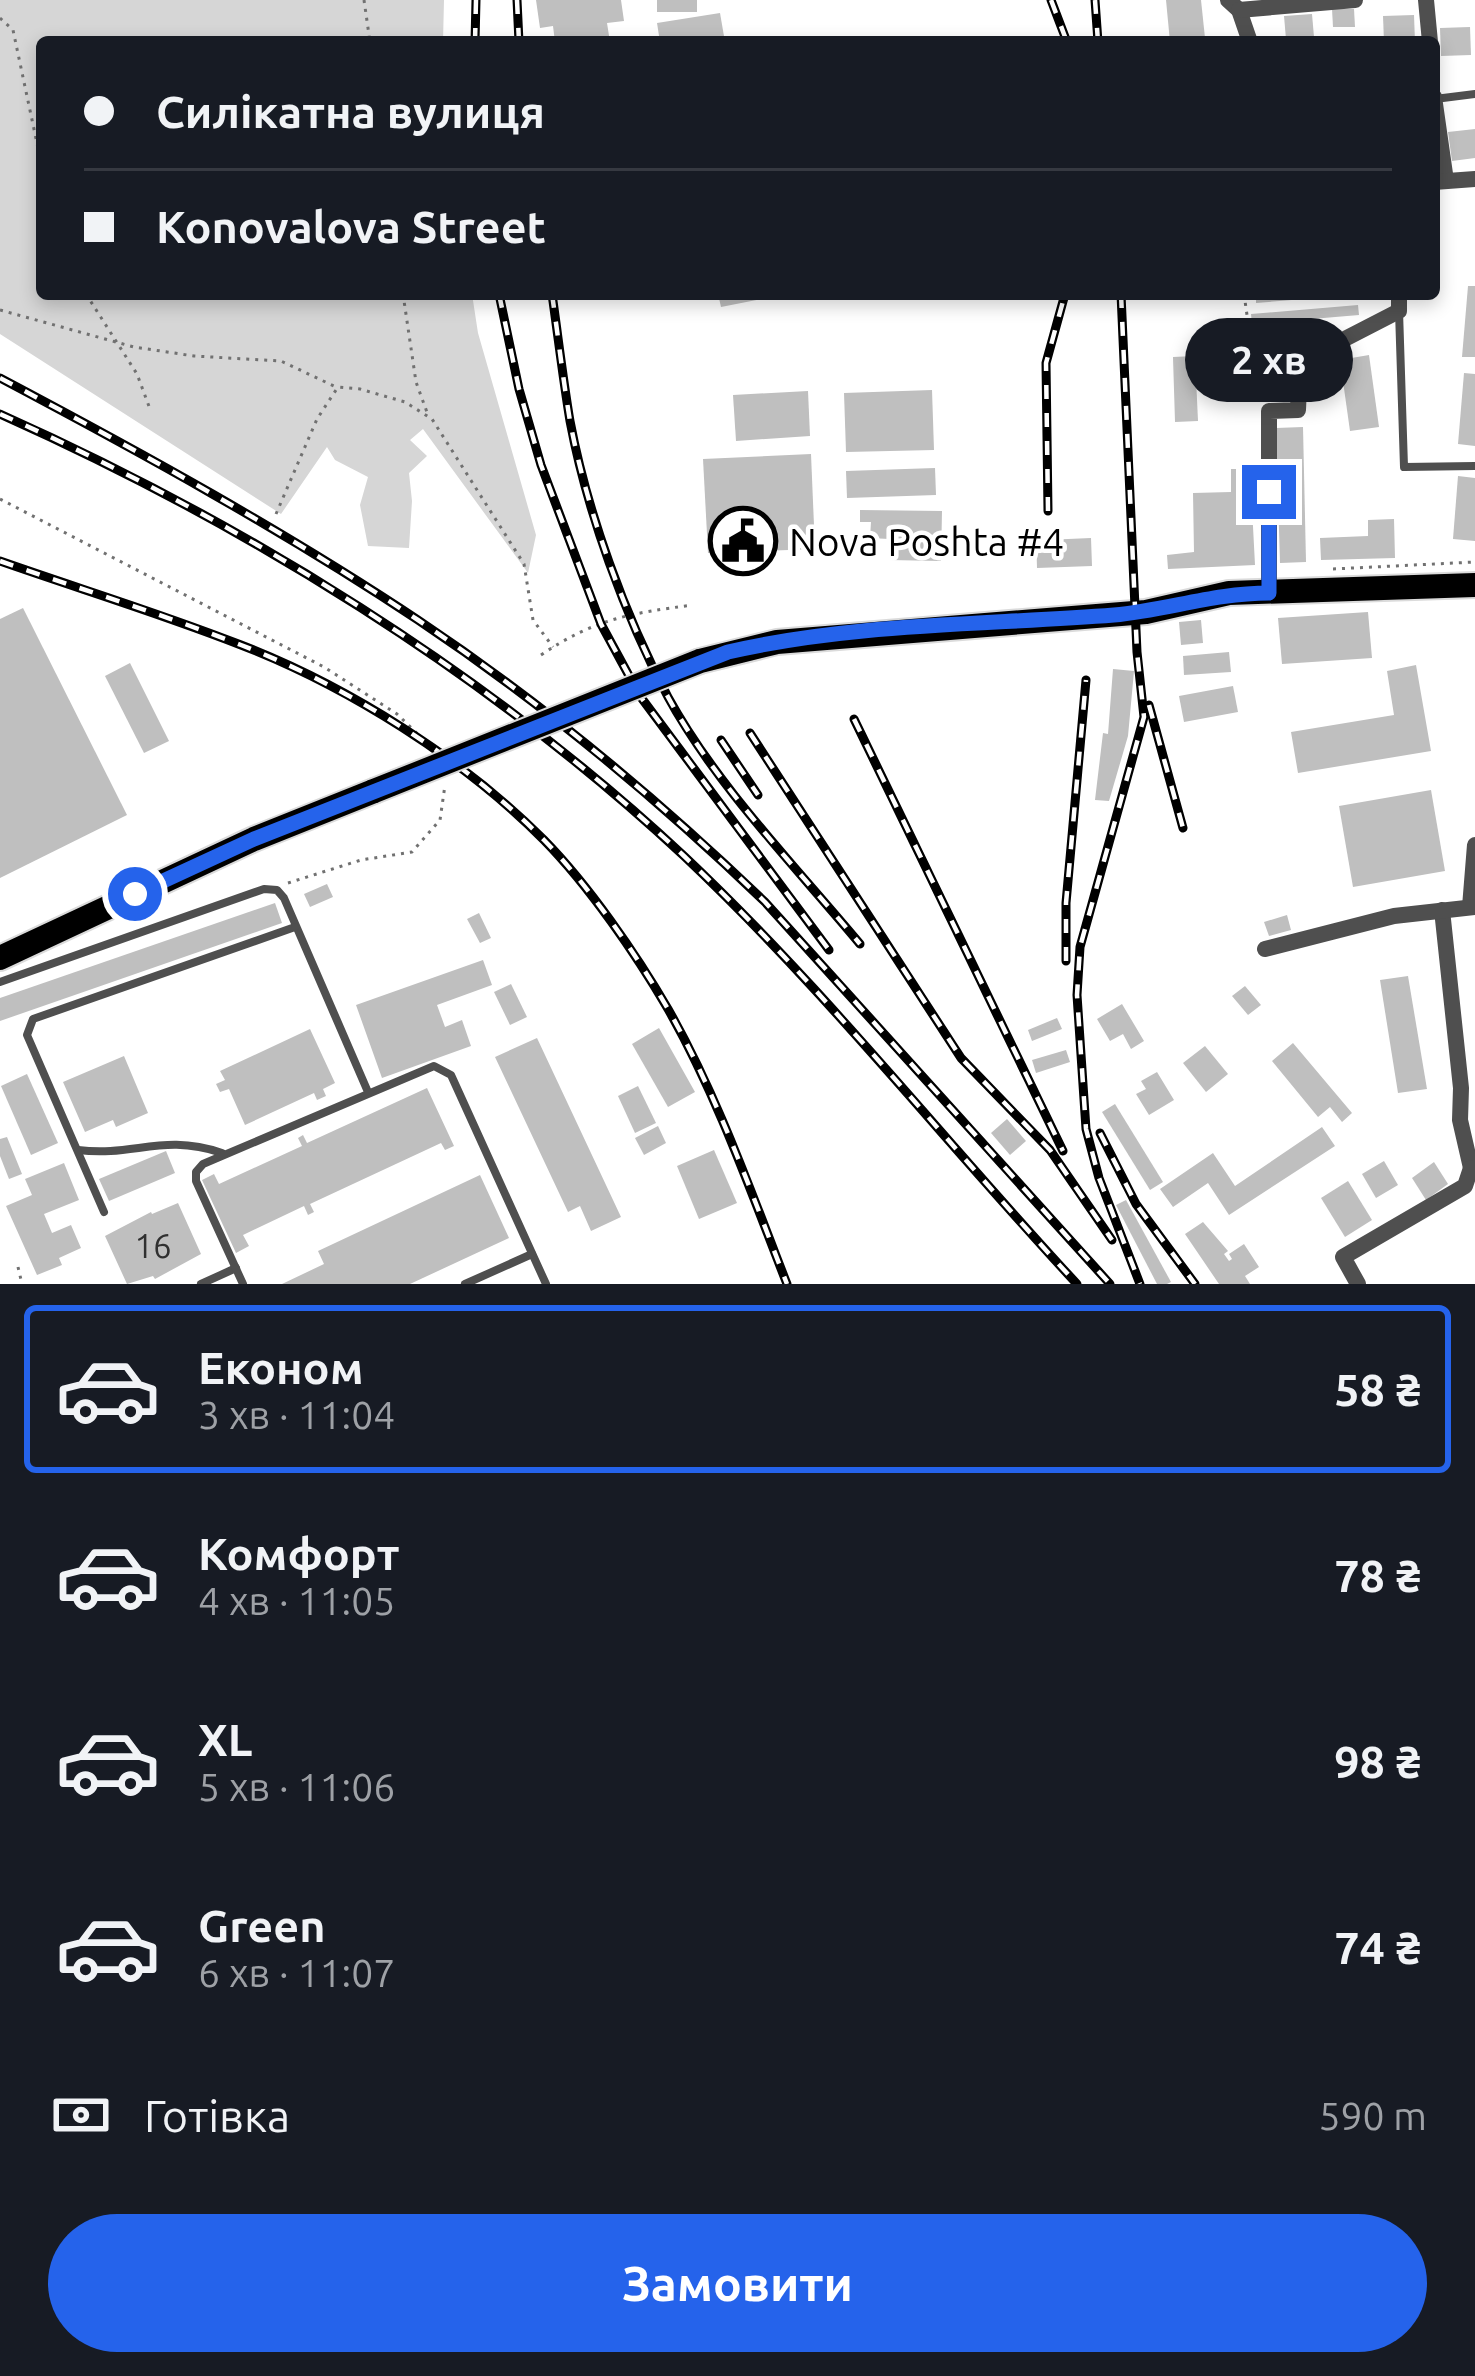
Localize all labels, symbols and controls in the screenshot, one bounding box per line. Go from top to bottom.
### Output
text: Силікатна вулиця [156,86,545,137]
text: Konovalova Street [156,201,546,252]
callout: 2 хв [1185,318,1353,402]
text: 2 хв [1231,338,1307,381]
route end [1242,465,1296,519]
public building icon: Nova Poshta #4 [708,506,778,576]
place label: Nova Poshta #4 [789,520,1064,563]
route start [108,867,162,921]
house number: 16 [134,1227,172,1264]
icon: car [54,1335,162,1443]
text: Економ [198,1342,364,1393]
text: 58 ₴ [1334,1364,1421,1415]
text: 3 хв · 11:04 [198,1393,395,1436]
icon: car [54,1521,162,1629]
text: Комфорт [198,1528,400,1579]
text: 78 ₴ [1334,1550,1421,1601]
text: 4 хв · 11:05 [198,1579,395,1622]
icon: car [54,1707,162,1815]
text: XL [198,1714,252,1765]
text: 98 ₴ [1334,1736,1421,1787]
text: 5 хв · 11:06 [198,1765,395,1808]
icon: car [54,1893,162,2001]
text: Green [198,1900,325,1951]
text: 74 ₴ [1334,1922,1421,1973]
text: 6 хв · 11:07 [198,1951,395,1994]
icon: cash [48,2082,114,2148]
text: Готівка [144,2090,290,2141]
text: 590 m [1318,2094,1427,2137]
button: Замовити [48,2214,1427,2352]

